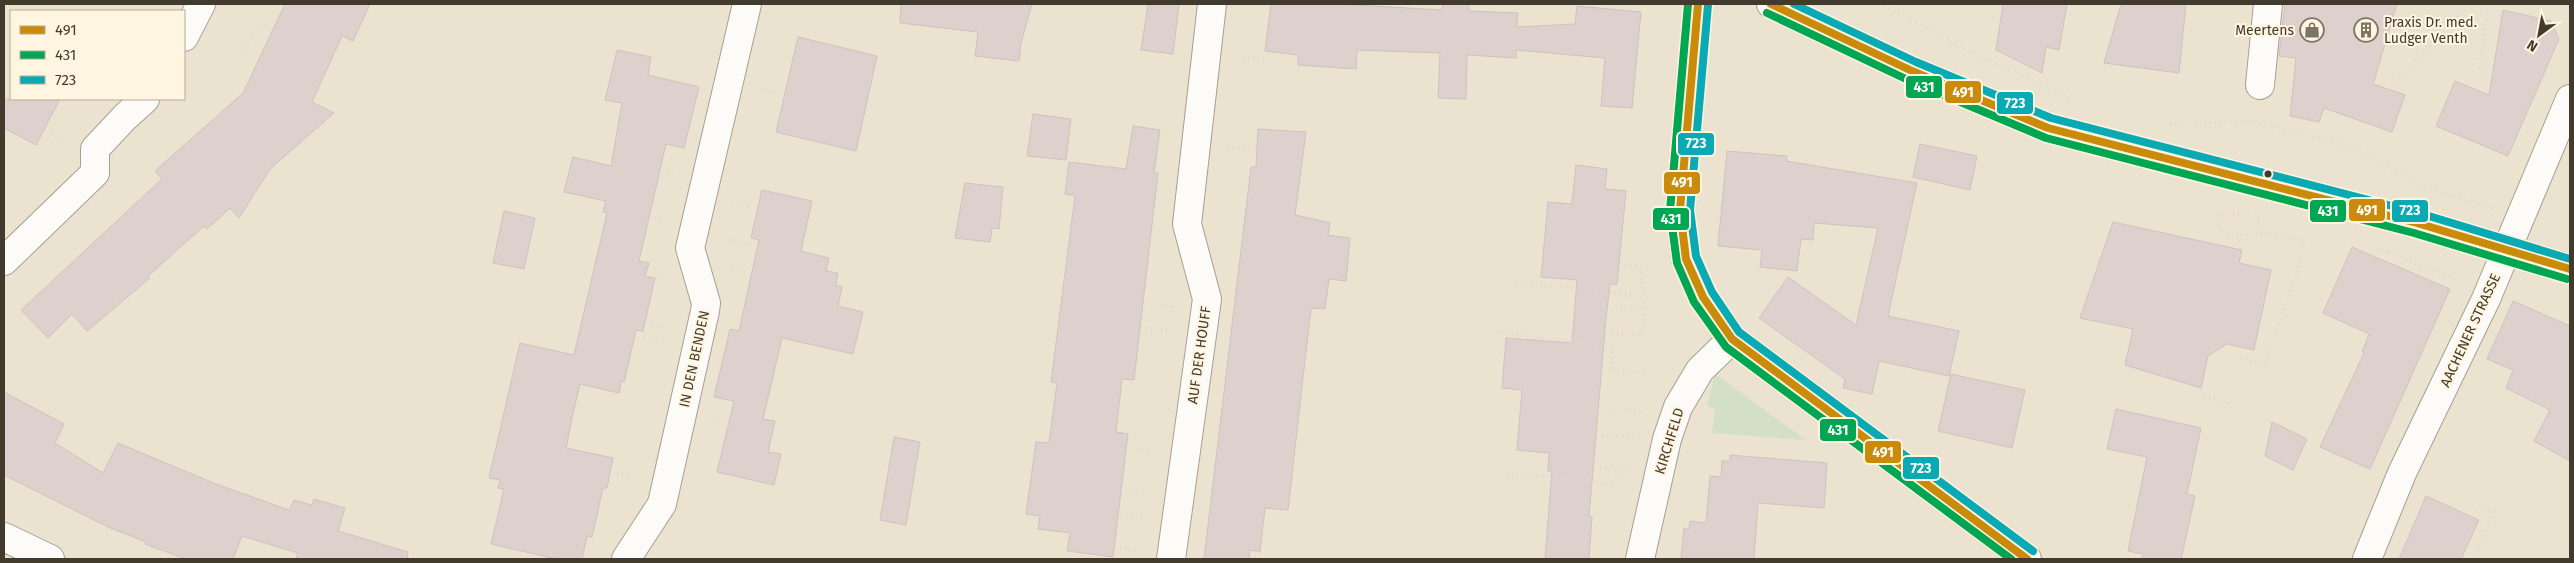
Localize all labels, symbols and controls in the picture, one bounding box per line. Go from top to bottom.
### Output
legend [10,10,185,100]
north arrow [2514,10,2564,60]
place label: Praxis Dr. med. Ludger Venth [2384,14,2477,47]
shop icon: Meertens [2299,17,2325,43]
building icon: Praxis Dr. med. Ludger Venth [2353,17,2379,43]
text: 491 [55,21,77,39]
place label: Meertens [2235,22,2294,39]
text: N [2524,36,2541,55]
text: 431 [55,46,76,64]
text: 723 [55,71,76,89]
line badge: 431 [1905,75,1943,99]
text: 431 [1913,79,1935,96]
line badge: 491 [1944,80,1982,104]
text: 491 [1952,84,1974,101]
line badge: 723 [1996,91,2034,115]
text: 723 [2005,95,2025,112]
line badge: 723 [1677,132,1715,156]
text: 723 [1686,135,1706,152]
unlabelled marker [2263,169,2273,179]
line badge: 491 [1663,171,1701,195]
text: 491 [1671,174,1693,191]
line badge: 491 [2348,198,2386,222]
line badge: 431 [2309,199,2347,223]
line badge: 723 [2391,199,2429,223]
text: 491 [2356,202,2378,219]
text: 723 [2400,202,2420,219]
text: 431 [2317,203,2339,220]
line badge: 431 [1652,207,1690,231]
text: 431 [1660,211,1682,228]
street label: AACHENER STRASSE [2437,271,2504,390]
street label: AUF DER HOUFF [1184,305,1215,405]
street label: IN DEN BENDEN [676,309,713,409]
street label: KIRCHFELD [1651,406,1688,476]
line badge: 431 [1819,418,1857,442]
text: 431 [1827,422,1849,439]
line badge: 491 [1864,440,1902,464]
text: 491 [1872,444,1894,461]
line badge: 723 [1902,456,1940,480]
text: 723 [1911,460,1931,477]

